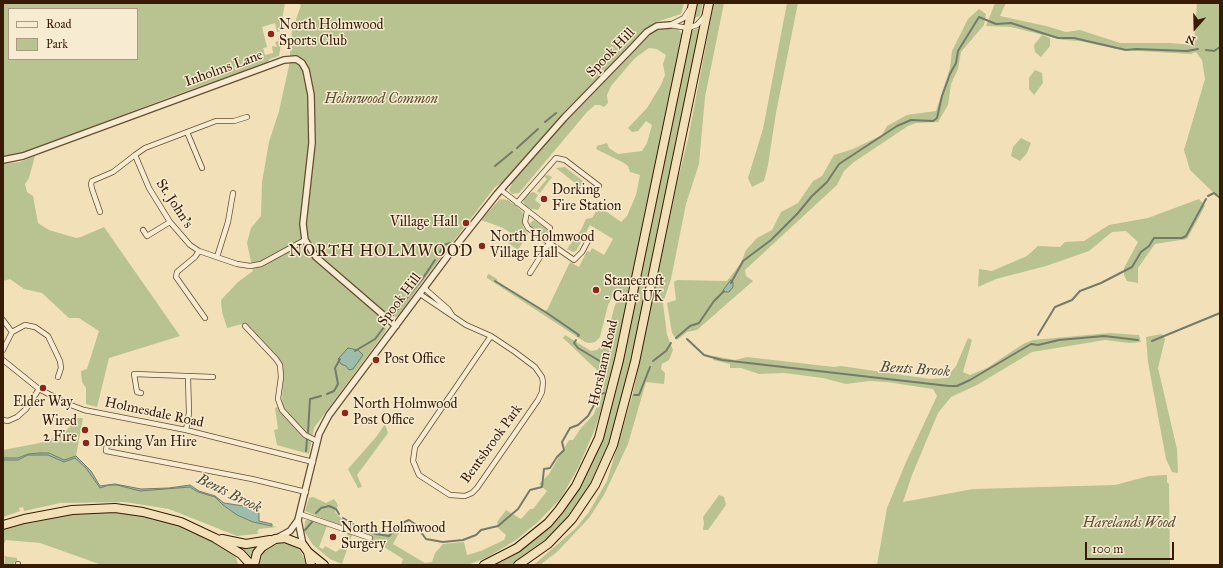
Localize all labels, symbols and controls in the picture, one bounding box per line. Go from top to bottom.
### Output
legend [8,8,138,60]
north arrow [1175,8,1215,48]
text: Road [46,17,72,31]
place label: North Holmwood Sports Club [279,18,384,50]
street label: Spook Hill [583,25,639,81]
marker: North Holmwood Sports Club [266,29,276,39]
text: N [1184,32,1197,47]
text: Park [46,37,68,51]
street label: Inholms Lane [183,47,265,91]
park label: Holmwood Common [324,92,438,108]
street label: St. John's [152,176,196,232]
place label: Dorking Fire Station [552,183,621,216]
marker: Dorking Fire Station [539,194,549,204]
place label: Village Hall [390,215,458,231]
marker: Village Hall [461,218,471,228]
place label: North Holmwood Village Hall [490,230,595,262]
marker: North Holmwood Village Hall [477,241,487,251]
district label: NORTH HOLMWOOD [289,242,473,262]
street label: Spook Hill [375,270,425,330]
place label: Stanecroft - Care UK [604,274,664,306]
marker: Stanecroft - Care UK [591,285,601,295]
street label: Horsham Road [586,318,622,408]
place label: Post Office [384,352,445,368]
marker: Post Office [371,355,381,365]
water label: Bents Brook [879,359,951,381]
marker: Elder Way [38,383,48,393]
street label: Holmesdale Road [103,394,205,432]
place label: Elder Way [13,395,73,411]
place label: North Holmwood Post Office [353,397,458,430]
street label: Bentsbrook Park [458,401,526,487]
marker: North Holmwood Post Office [340,408,350,418]
place label: Wired 2 Fire [42,414,77,446]
marker: Wired 2 Fire [80,425,90,435]
place label: Dorking Van Hire [94,435,197,451]
marker: Dorking Van Hire [81,438,91,448]
water label: Bents Brook [194,471,264,517]
park label: Harelands Wood [1083,516,1175,532]
place label: North Holmwood Surgery [341,521,446,554]
marker: North Holmwood Surgery [328,532,338,542]
scale bar [1087,534,1176,560]
text: 100 m [1092,542,1123,556]

